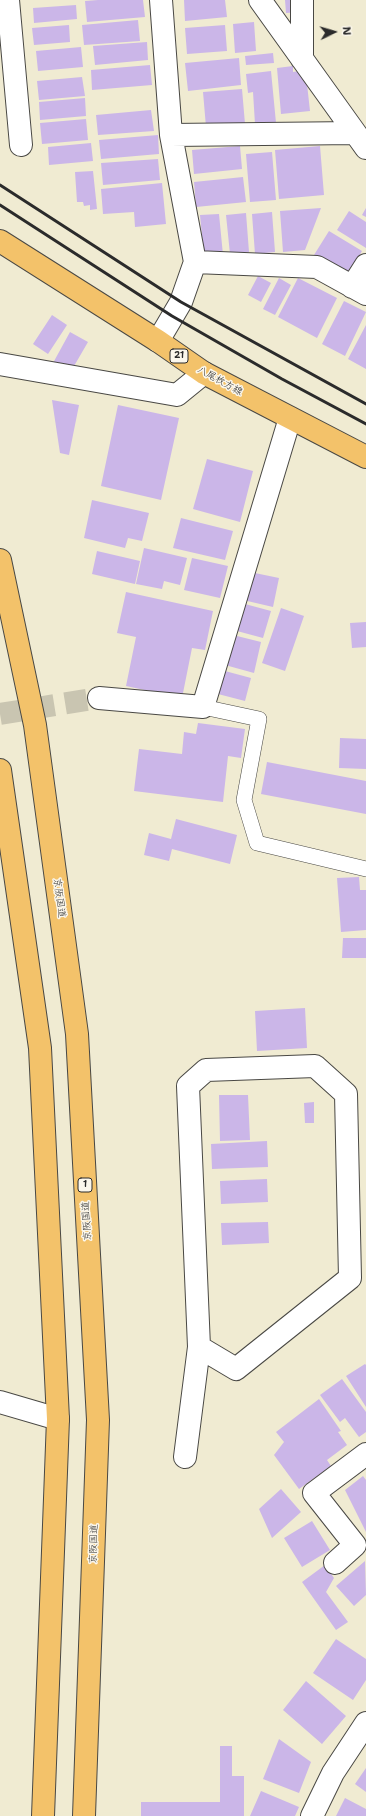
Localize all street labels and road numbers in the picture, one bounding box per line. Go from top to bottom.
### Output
road number: 21 [170,349,188,363]
street label: 八尾枚方線 [195,364,245,398]
street label: 京阪国道 [50,877,68,919]
road number: 1 [78,1178,92,1192]
street label: 京阪国道 [80,1201,94,1241]
street label: 京阪国道 [87,1524,101,1564]

